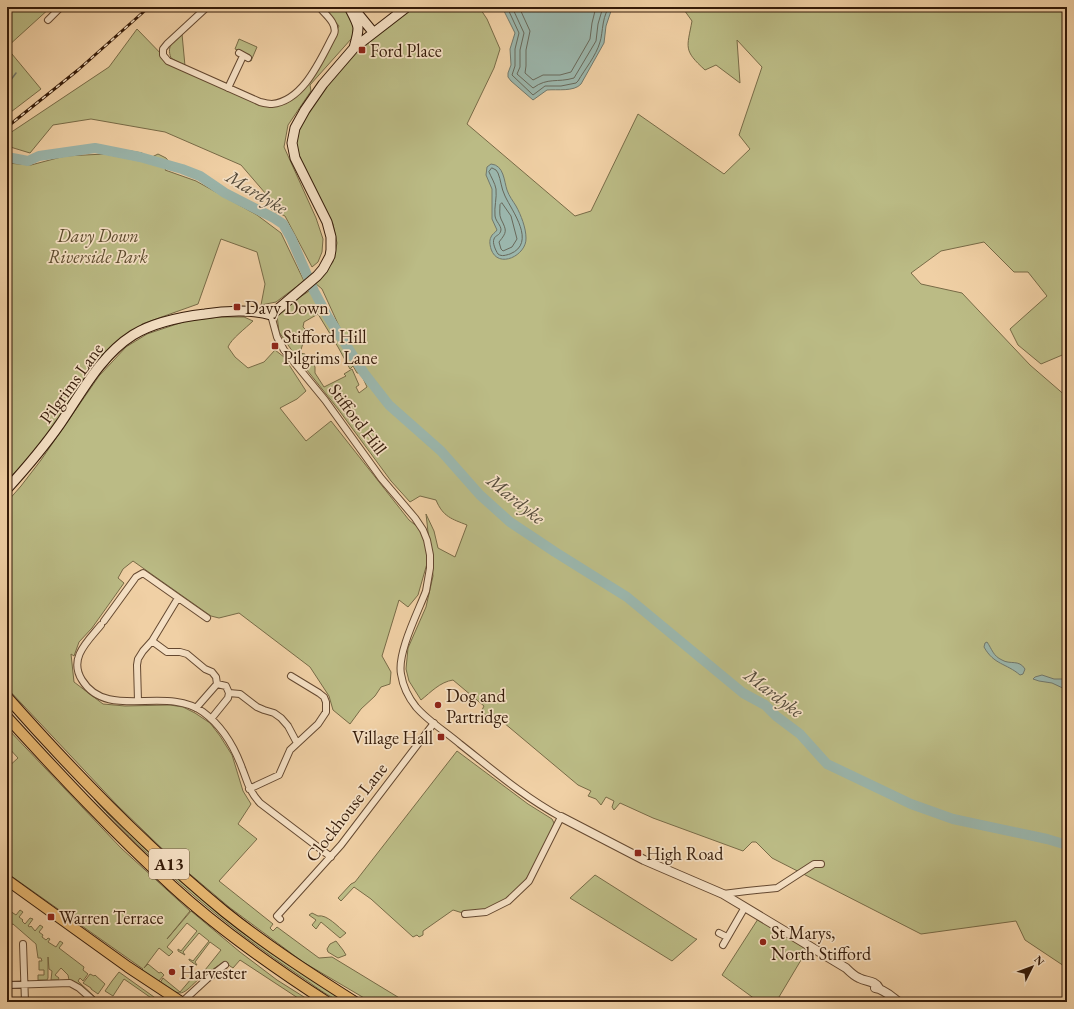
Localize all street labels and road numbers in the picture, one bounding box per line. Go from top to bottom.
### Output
street label: Pilgrims Lane [34,338,108,428]
street label: Stifford Hill [324,379,392,459]
street label: Clockhouse Lane [300,758,392,866]
road number: A13 [149,849,189,879]

